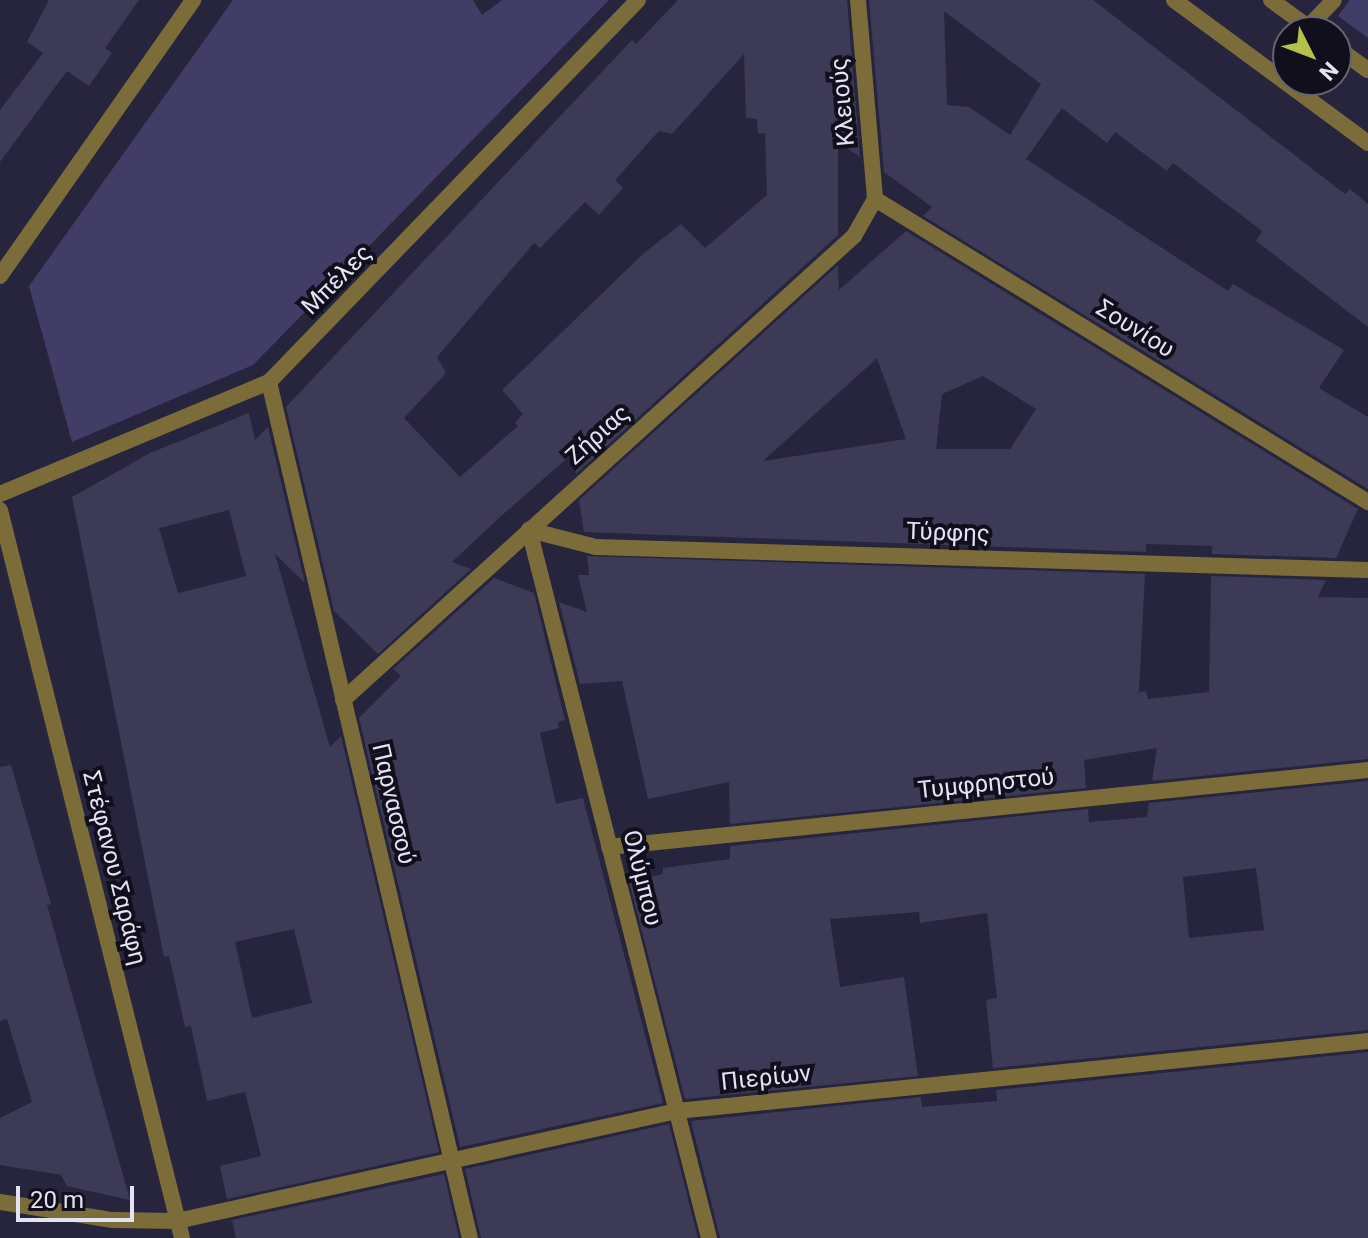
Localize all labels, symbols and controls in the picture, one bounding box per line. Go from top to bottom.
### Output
north arrow [1272,16,1352,96]
street label: Κλειούς [825,57,861,147]
text: N [1314,57,1343,85]
street label: Μπέλες [296,239,378,321]
street label: Σουνίου [1091,294,1179,364]
street label: Ζήριας [560,399,636,471]
street label: Τύρφης [906,517,990,549]
street label: Παρνασσού [365,741,421,867]
street label: Τυμφρηστού [916,763,1056,805]
street label: Στέφανου Σαράφη [76,768,152,968]
street label: Ολύμπου [616,827,668,929]
street label: Πιερίων [719,1059,813,1097]
scale bar [20,1170,138,1220]
text: 20 m [30,1186,84,1214]

